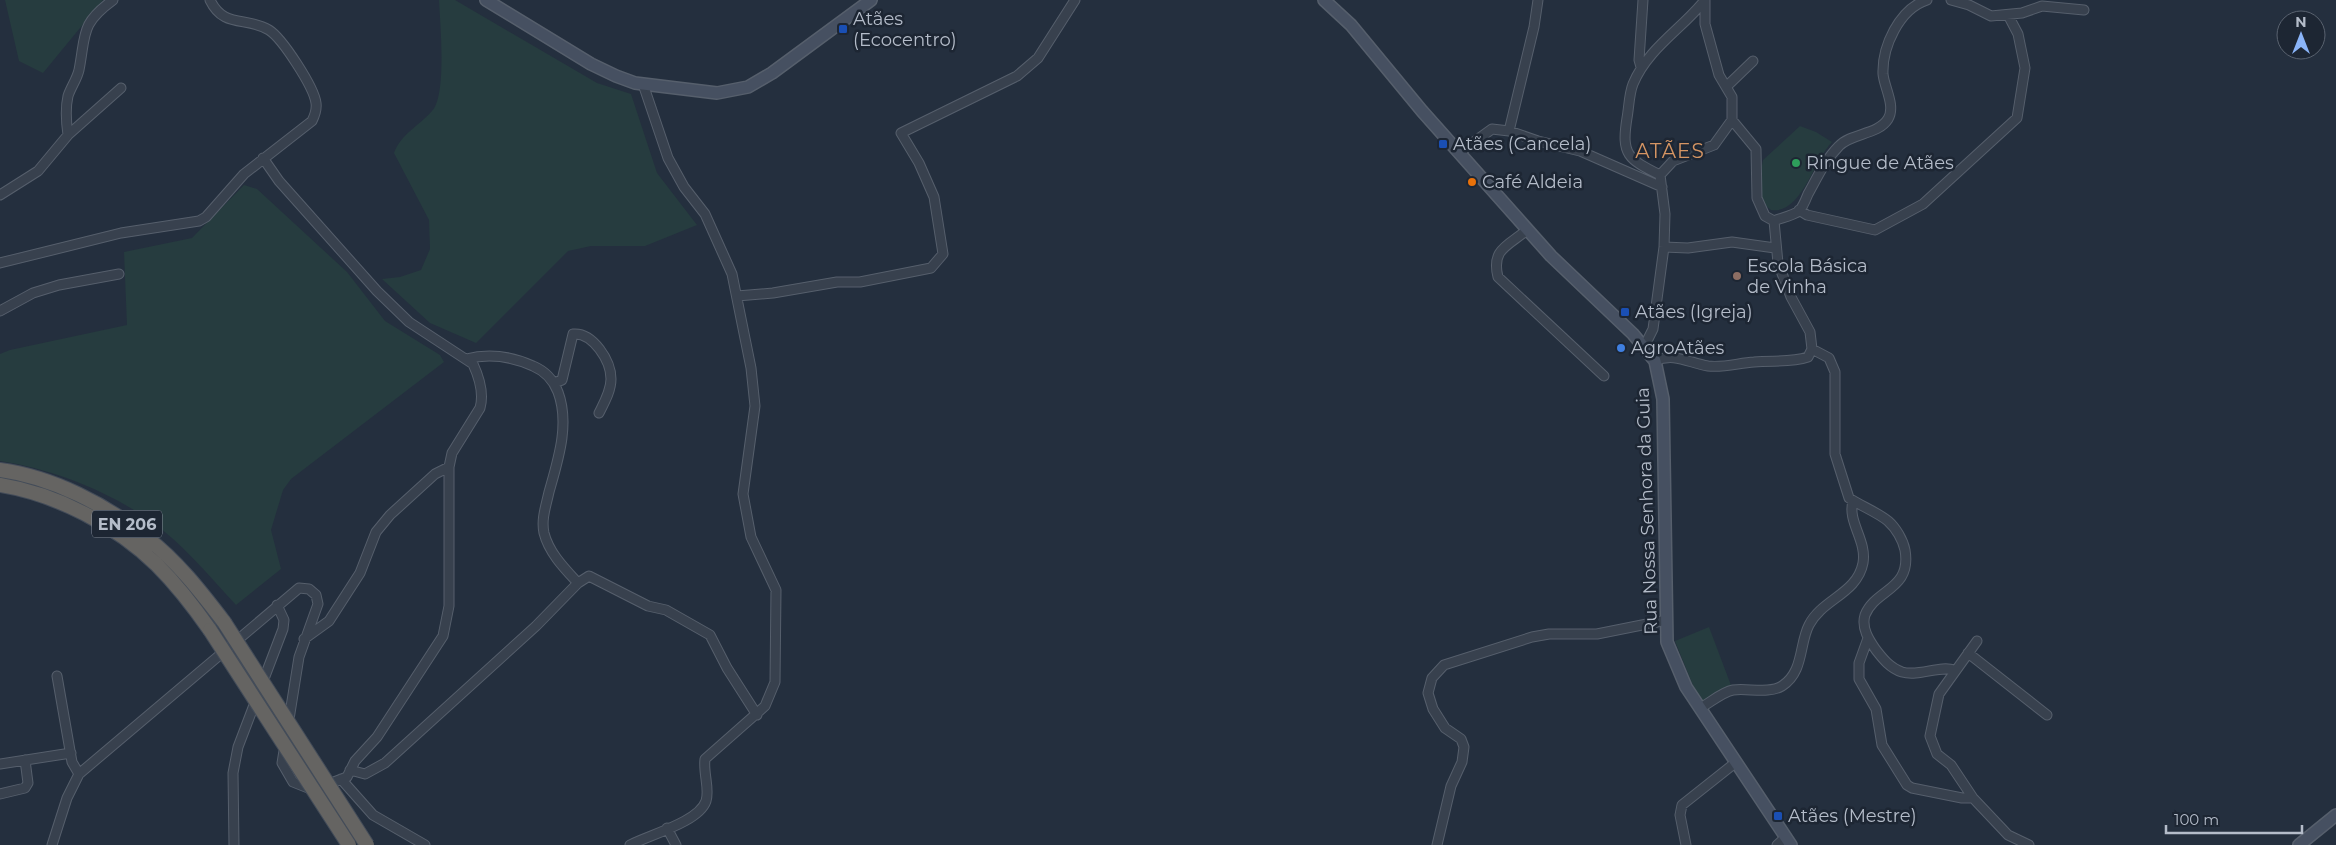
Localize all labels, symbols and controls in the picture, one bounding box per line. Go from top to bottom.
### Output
place label: Atães (Ecocentro) [853,8,957,51]
north arrow [2276,10,2326,60]
text: N [2295,13,2307,31]
marker: Atães (Ecocentro) [837,23,849,35]
place label: Atães (Cancela) [1453,133,1591,155]
marker: Atães (Cancela) [1437,138,1449,150]
district label: ATÃES [1635,139,1705,163]
place label: Ringue de Atães [1806,152,1954,174]
marker: Ringue de Atães [1790,157,1802,169]
place label: Café Aldeia [1482,171,1583,193]
marker: Café Aldeia [1466,176,1478,188]
place label: Escola Básica de Vinha [1747,255,1868,298]
marker: Escola Básica de Vinha [1731,270,1743,282]
place label: Atães (Igreja) [1635,301,1753,323]
marker: Atães (Igreja) [1619,306,1631,318]
place label: AgroAtães [1631,337,1725,359]
marker: AgroAtães [1615,342,1627,354]
street label: Rua Nossa Senhora da Guia [1632,387,1662,635]
road number: EN 206 [92,510,162,538]
scale bar [2166,802,2302,834]
place label: Atães (Mestre) [1788,805,1917,827]
marker: Atães (Mestre) [1772,810,1784,822]
text: 100 m [2174,810,2219,829]

